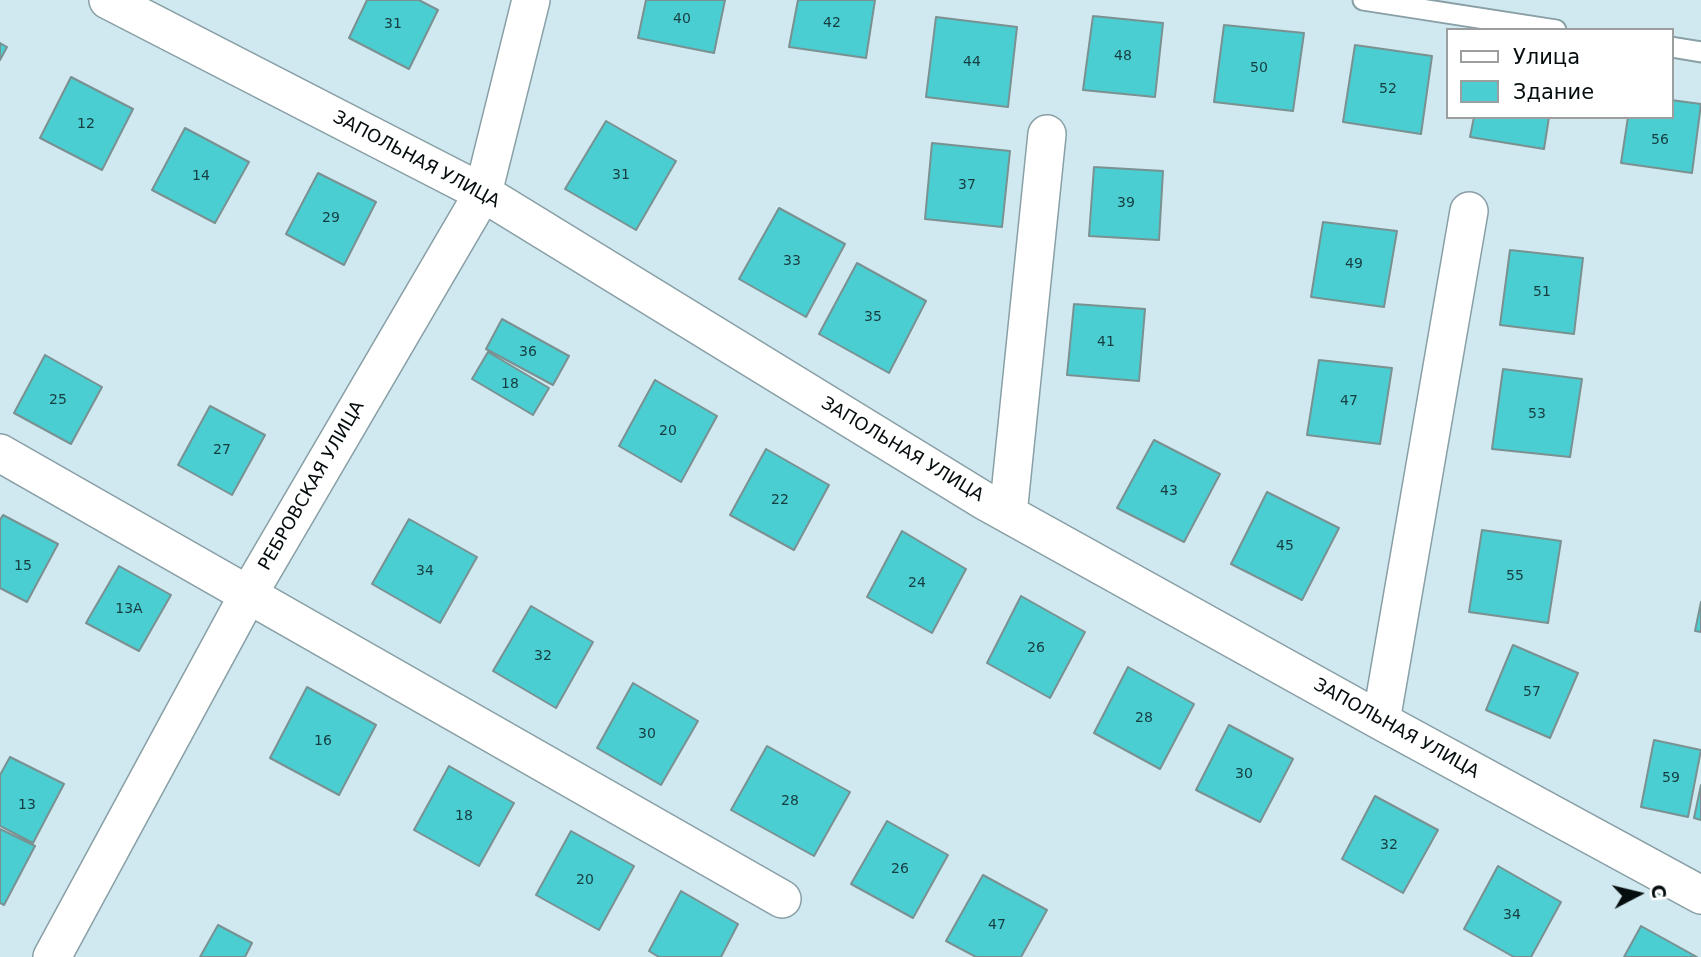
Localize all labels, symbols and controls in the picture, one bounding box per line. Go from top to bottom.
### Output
house number: 40 [673,11,691,27]
house number: 42 [823,15,841,31]
house number: 31 [384,16,402,32]
legend [1446,28,1673,119]
text: Улица [1513,45,1580,69]
house number: 48 [1114,48,1132,64]
house number: 44 [963,54,981,70]
house number: 50 [1250,60,1268,76]
text: Здание [1513,80,1594,104]
house number: 52 [1379,81,1397,97]
street label: ЗАПОЛЬНАЯ УЛИЦА [329,107,503,213]
house number: 12 [77,116,95,132]
house number: 56 [1651,132,1669,148]
house number: 31 [612,167,630,183]
house number: 14 [192,168,210,184]
house number: 37 [958,177,976,193]
house number: 39 [1117,195,1135,211]
house number: 29 [322,210,340,226]
house number: 33 [783,253,801,269]
house number: 49 [1345,256,1363,272]
house number: 51 [1533,284,1551,300]
house number: 35 [864,309,882,325]
house number: 41 [1097,334,1115,350]
house number: 36 [519,344,537,360]
house number: 18 [501,376,519,392]
house number: 25 [49,392,67,408]
street label: ЗАПОЛЬНАЯ УЛИЦА [817,393,987,507]
house number: 47 [1340,393,1358,409]
street label: РЕБРОВСКАЯ УЛИЦА [255,397,369,575]
house number: 53 [1528,406,1546,422]
house number: 20 [659,423,677,439]
house number: 27 [213,442,231,458]
house number: 43 [1160,483,1178,499]
house number: 22 [771,492,789,508]
house number: 45 [1276,538,1294,554]
house number: 15 [14,558,32,574]
house number: 34 [416,563,434,579]
house number: 55 [1506,568,1524,584]
house number: 24 [908,575,926,591]
house number: 13А [115,601,143,617]
house number: 26 [1027,640,1045,656]
house number: 32 [534,648,552,664]
street label: ЗАПОЛЬНАЯ УЛИЦА [1310,675,1482,783]
house number: 57 [1523,684,1541,700]
house number: 28 [1135,710,1153,726]
house number: 30 [638,726,656,742]
house number: 16 [314,733,332,749]
house number: 30 [1235,766,1253,782]
house number: 59 [1662,770,1680,786]
house number: 28 [781,793,799,809]
house number: 13 [18,797,36,813]
house number: 18 [455,808,473,824]
house number: 32 [1380,837,1398,853]
north arrow [1603,859,1673,929]
house number: 26 [891,861,909,877]
house number: 20 [576,872,594,888]
text: С [1647,883,1671,900]
house number: 34 [1503,907,1521,923]
house number: 47 [988,917,1006,933]

